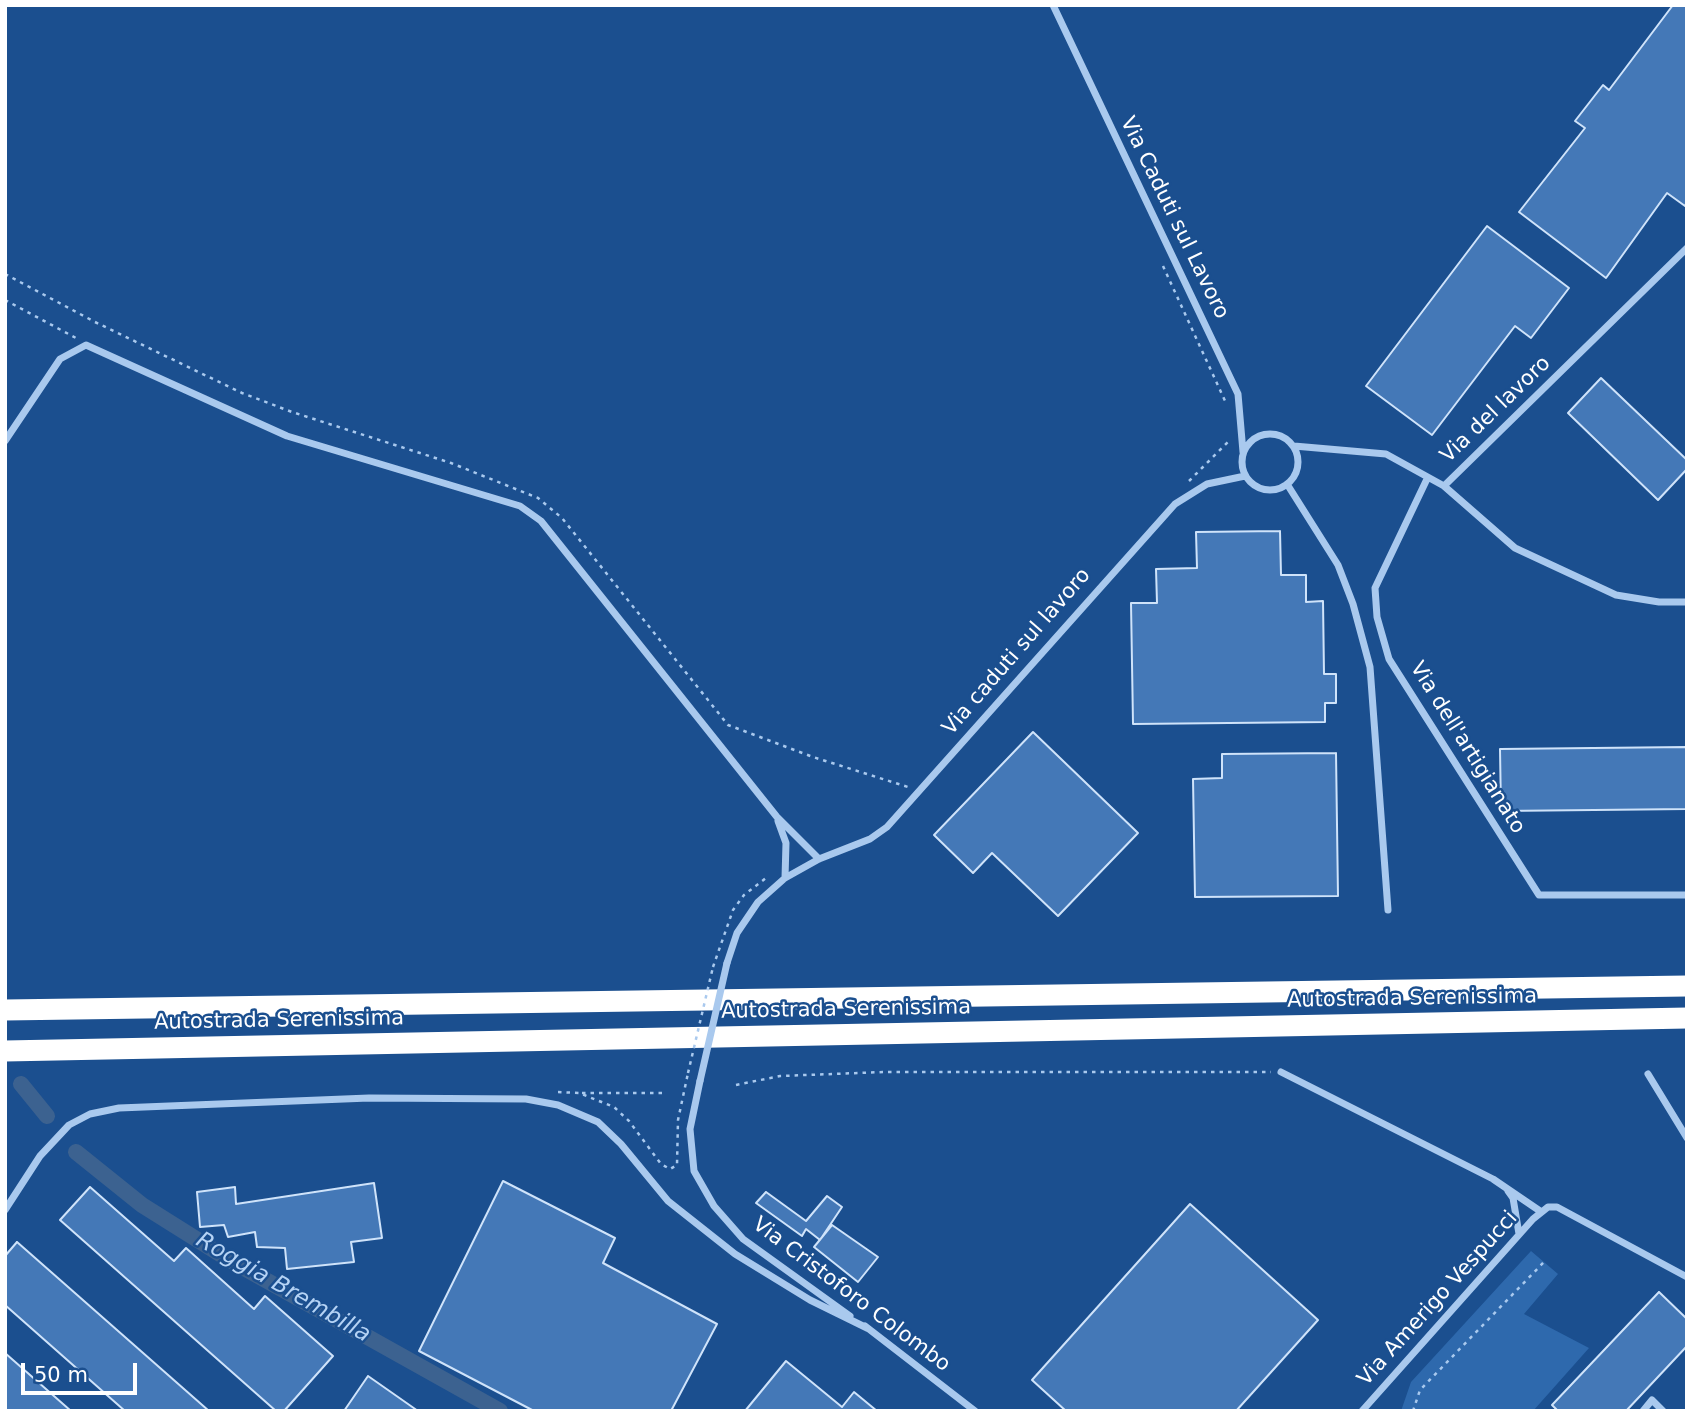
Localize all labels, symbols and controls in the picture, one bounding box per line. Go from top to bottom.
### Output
street label: Via Caduti sul Lavoro [1114,113,1234,323]
street label: Via del lavoro [1436,351,1556,469]
street label: Via caduti sul lavoro [938,563,1096,741]
street label: Via dell'artigianato [1404,657,1530,839]
street label: Autostrada Serenissima [1287,984,1537,1014]
street label: Autostrada Serenissima [721,995,971,1025]
street label: Autostrada Serenissima [154,1006,404,1036]
street label: Via Amerigo Vespucci [1353,1206,1523,1392]
street label: Via Cristoforo Colombo [747,1212,955,1378]
water label: Roggia Brembilla [191,1227,375,1349]
scale bar [24,1350,140,1394]
text: 50 m [34,1363,88,1387]

